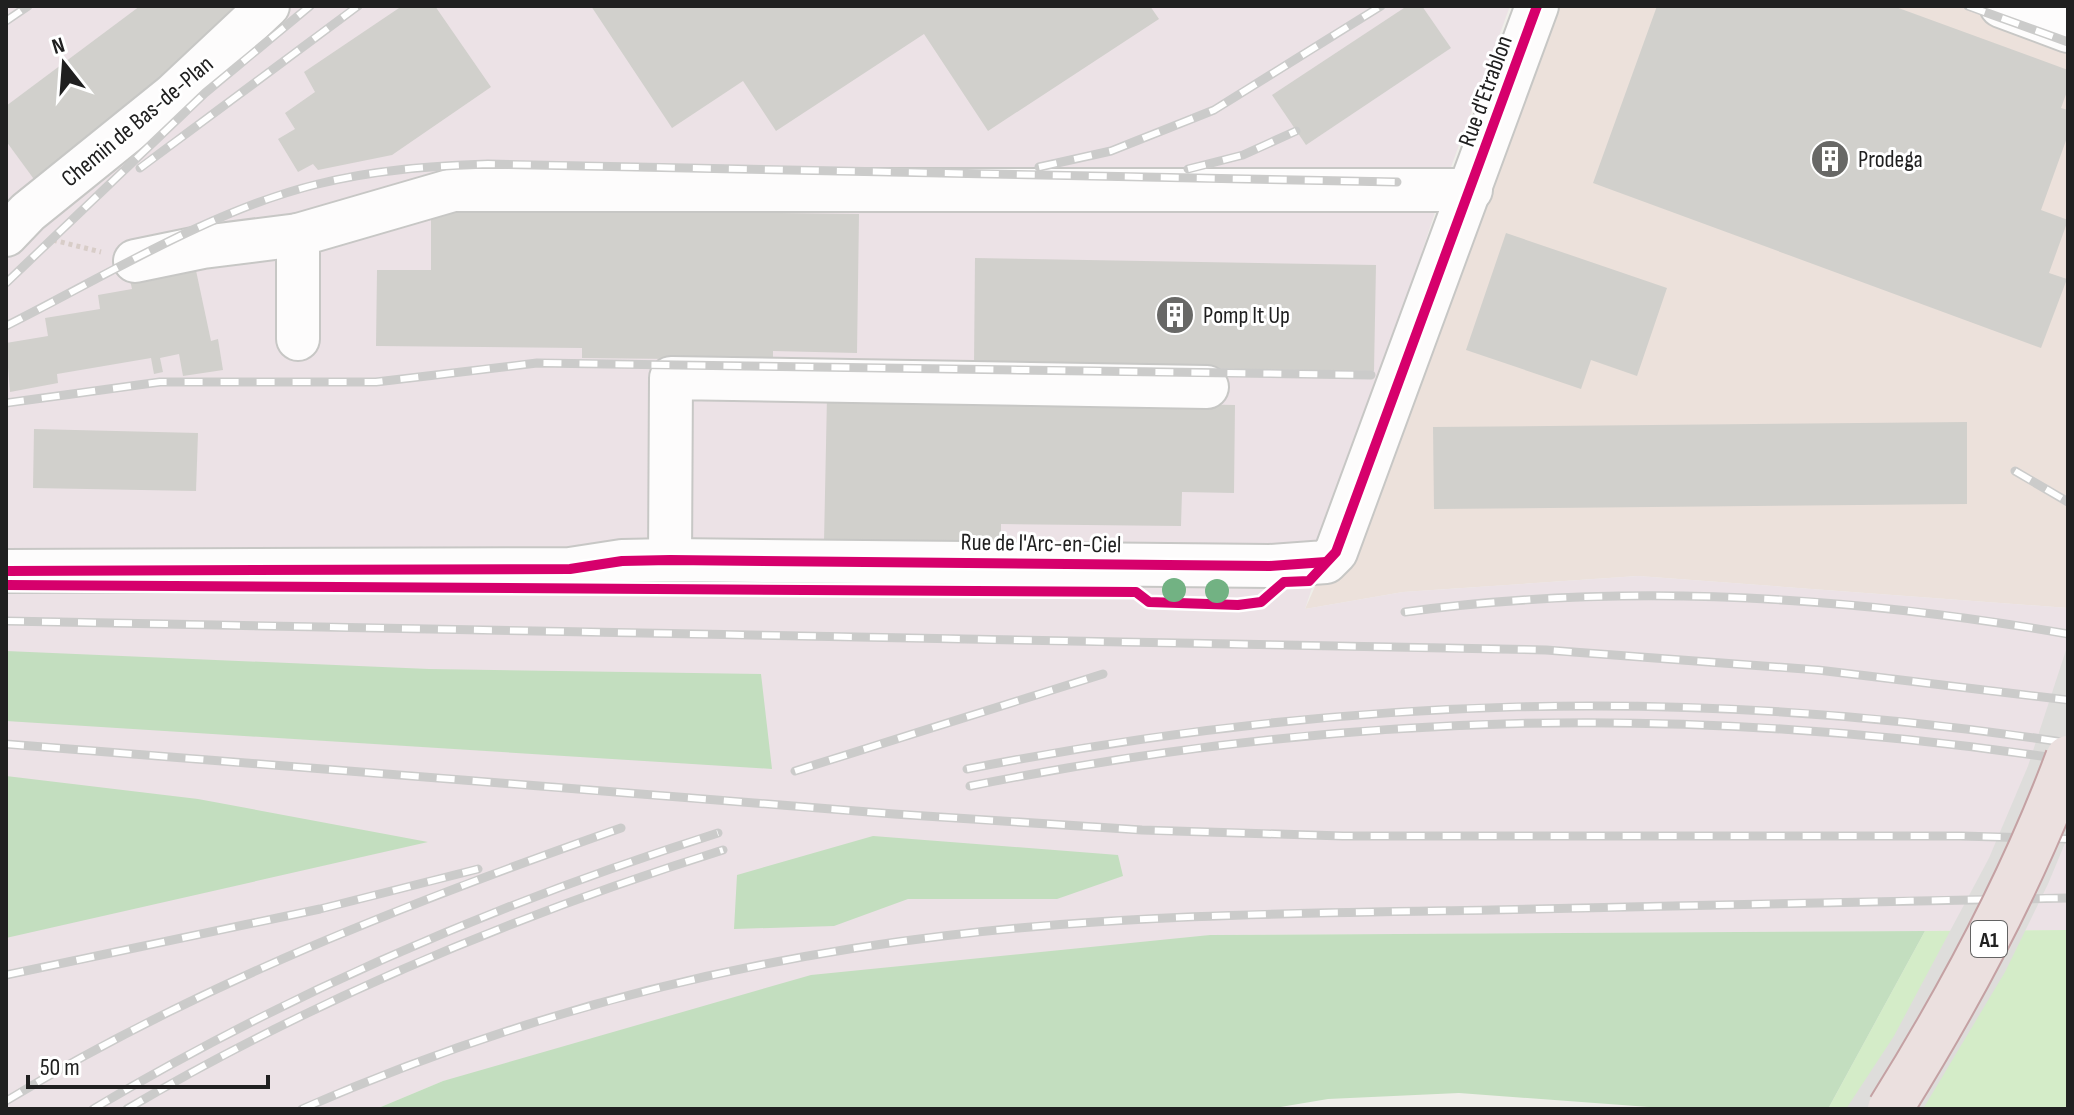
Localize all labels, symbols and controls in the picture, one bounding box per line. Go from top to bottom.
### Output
north arrow [24,24,104,104]
text: N [49,32,68,61]
street label: Rue d'Etrablon [1452,32,1519,151]
street label: Chemin de Bas-de-Plan [56,50,219,193]
building icon: Prodega [1809,138,1851,180]
place label: Prodega [1858,145,1923,174]
building icon: Pomp It Up [1154,294,1196,336]
place label: Pomp It Up [1203,301,1290,330]
street label: Rue de l'Arc-en-Ciel [960,528,1122,559]
road number: A1 [1971,921,2007,957]
scale bar [28,1039,268,1089]
text: 50 m [40,1053,80,1082]

